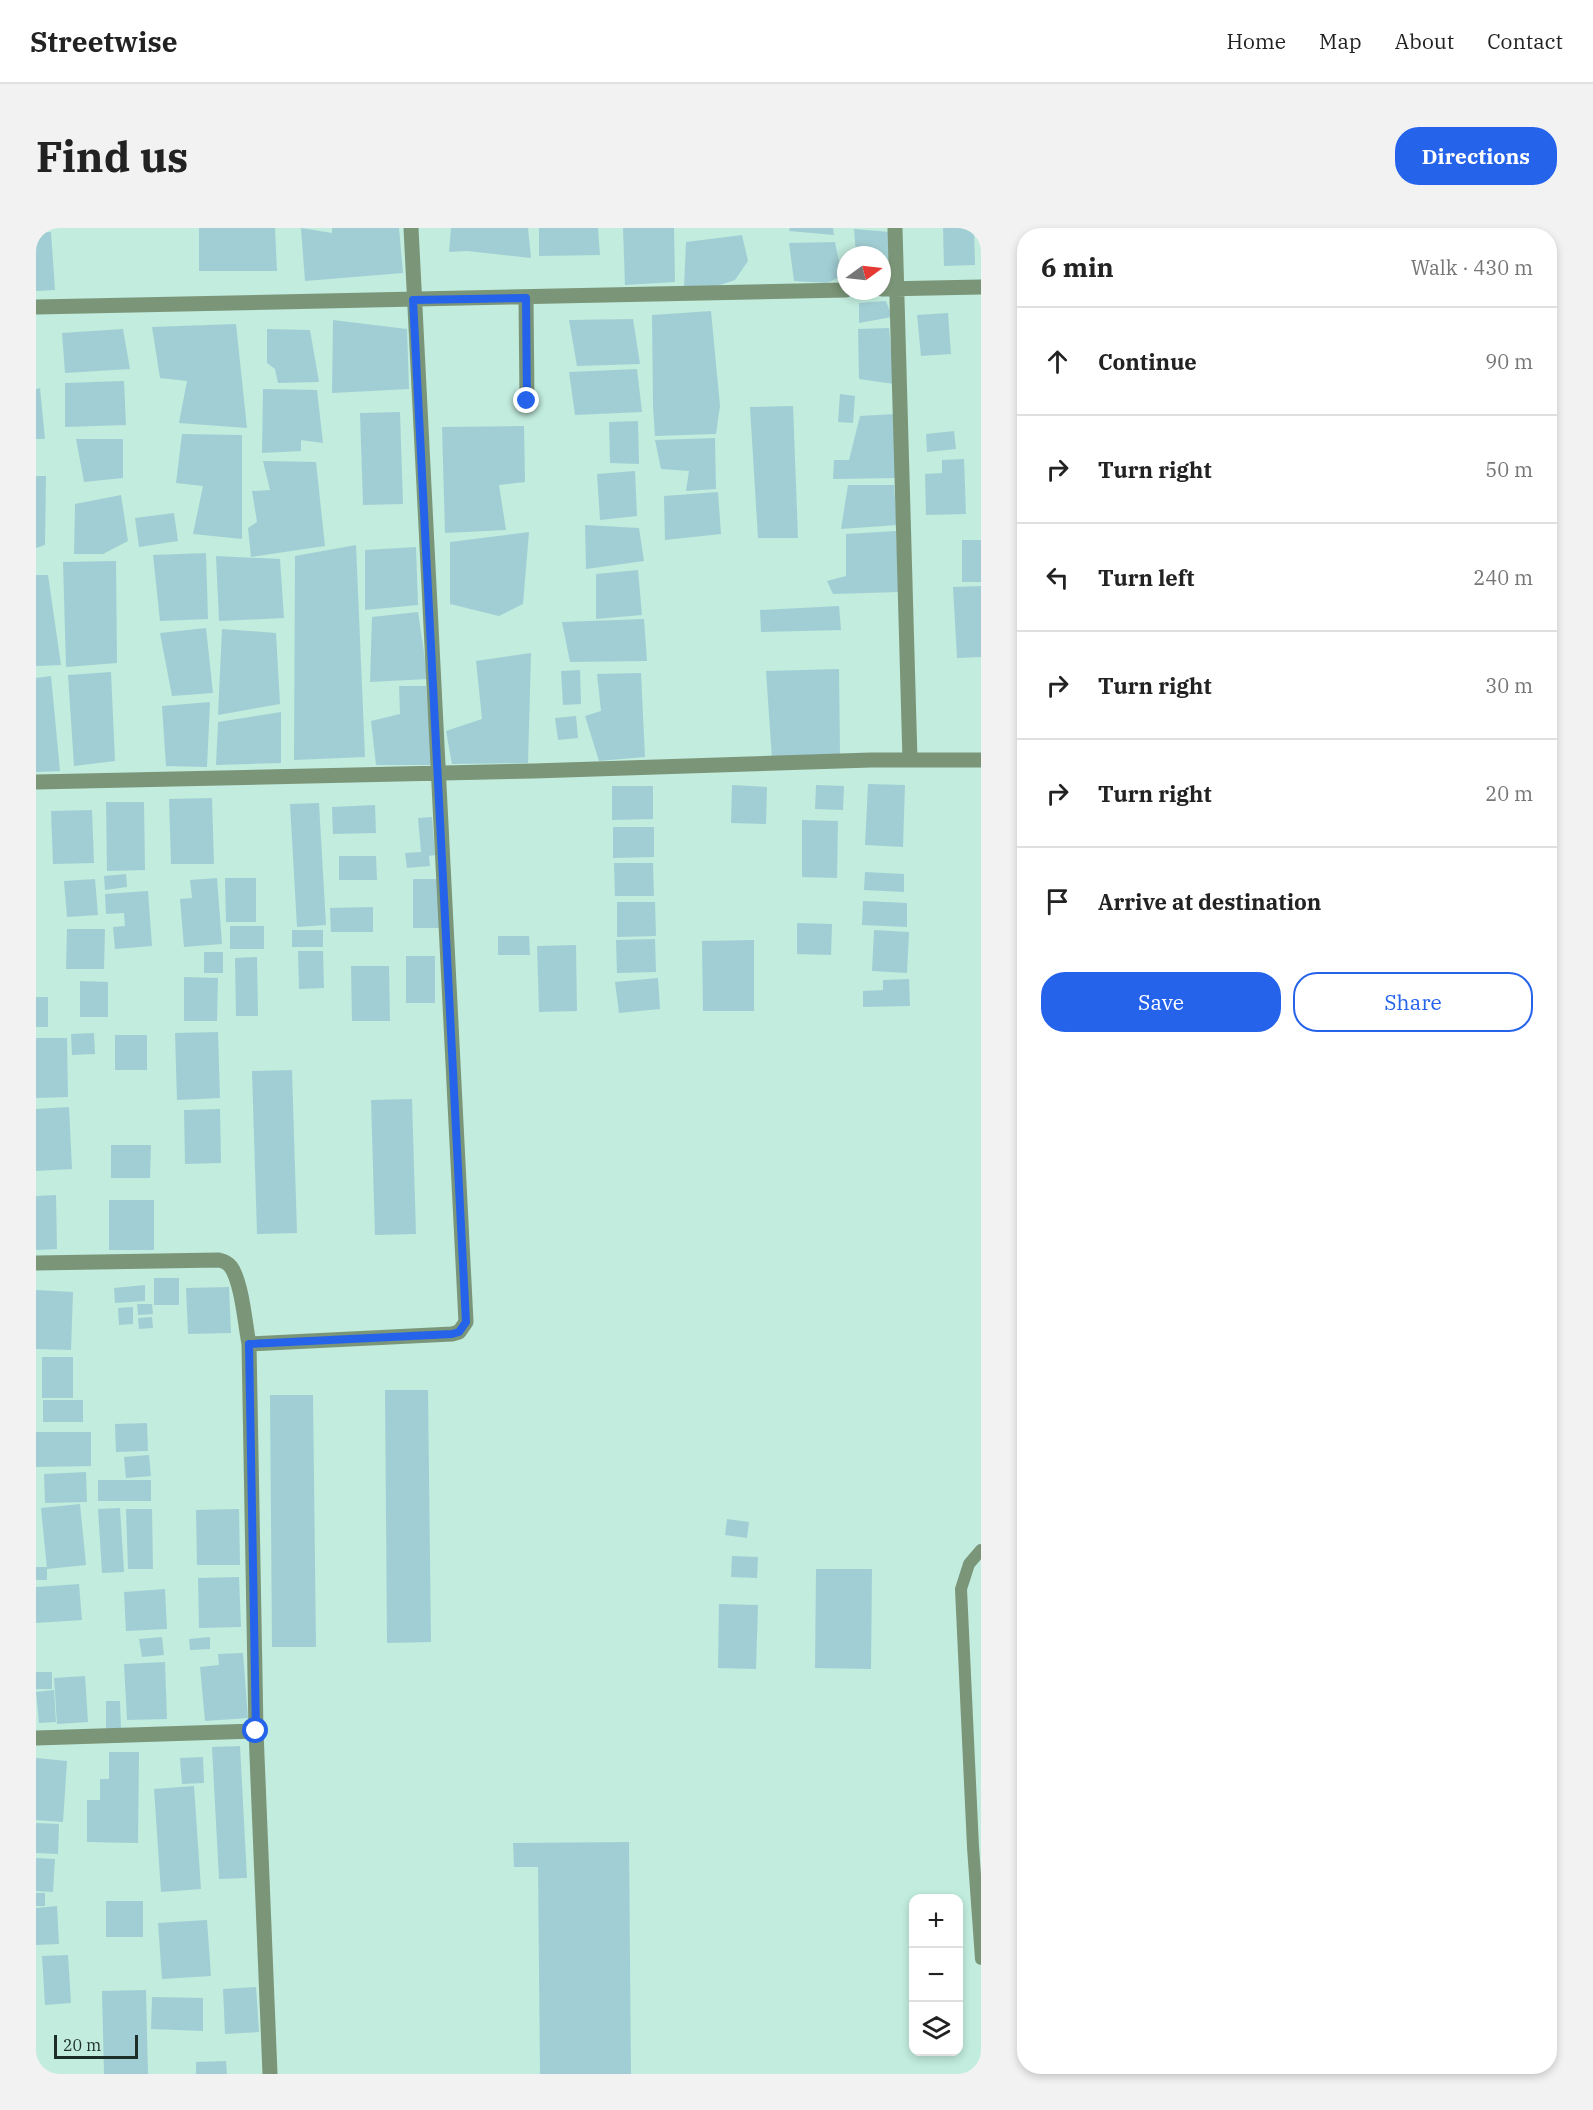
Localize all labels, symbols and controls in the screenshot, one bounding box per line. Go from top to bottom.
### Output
text: Streetwise [30,23,177,60]
text: Home [1226,27,1286,55]
text: Map [1319,27,1362,55]
text: About [1395,27,1454,55]
text: Contact [1487,27,1563,55]
button: Directions [1395,127,1557,185]
text: Find us [36,129,188,184]
north arrow [837,246,891,300]
text: 6 min [1041,250,1114,284]
text: Walk · 430 m [1411,254,1533,281]
icon: ahead [1041,345,1074,378]
text: Continue [1098,347,1197,376]
text: 90 m [1485,348,1533,375]
route end [513,387,539,413]
icon: right [1041,453,1074,486]
text: Turn right [1098,455,1212,484]
text: 50 m [1485,456,1533,483]
icon: left [1041,561,1074,594]
text: Turn left [1098,563,1194,592]
text: 240 m [1473,564,1533,591]
icon: right [1041,669,1074,702]
text: Turn right [1098,671,1212,700]
text: 30 m [1485,672,1533,699]
icon: right [1041,777,1074,810]
text: Turn right [1098,779,1212,808]
text: 20 m [1485,780,1533,807]
icon: arrive [1041,885,1074,918]
text: Arrive at destination [1098,887,1321,916]
button: Save [1041,972,1281,1032]
button: Share [1293,972,1533,1032]
route start [242,1717,268,1743]
map controls [909,1894,963,2056]
button: + [909,1894,963,1948]
button: − [909,1948,963,2002]
button: layers [909,2002,963,2056]
scale bar [54,2032,138,2060]
text: 20 m [63,2035,101,2055]

